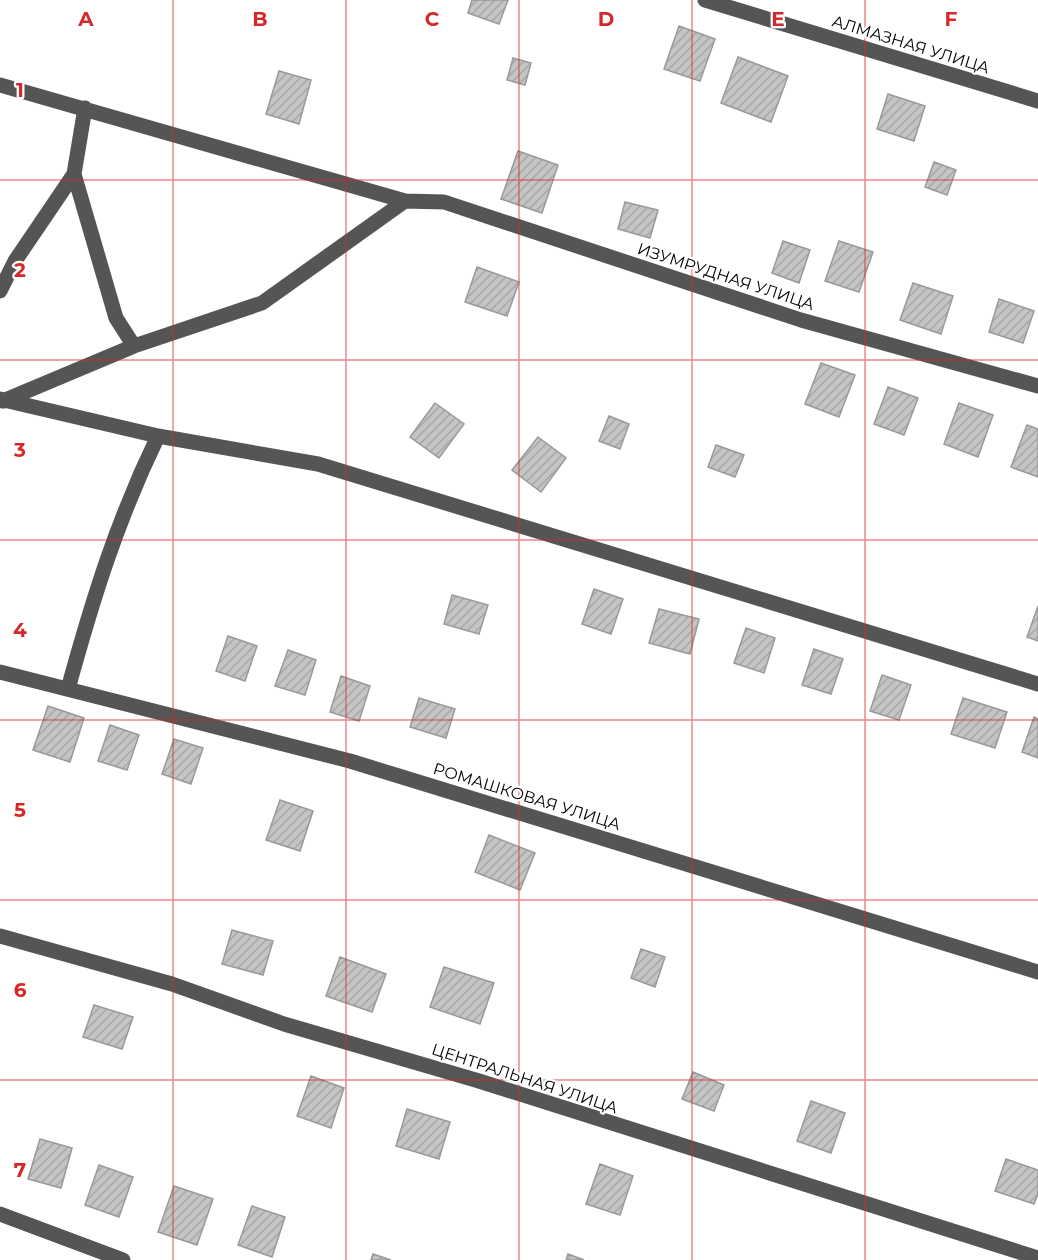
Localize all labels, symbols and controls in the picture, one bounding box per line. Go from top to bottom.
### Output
text: A [77,7,94,31]
text: B [252,7,268,31]
text: C [425,7,440,31]
text: D [598,7,614,31]
text: E [771,7,785,31]
text: F [945,7,958,31]
street label: АЛМАЗНАЯ УЛИЦА [830,11,992,77]
text: 1 [16,78,24,102]
street label: ИЗУМРУДНАЯ УЛИЦА [635,239,817,314]
text: 2 [14,258,26,282]
text: 3 [13,438,26,462]
text: 4 [13,618,27,642]
street label: РОМАШКОВАЯ УЛИЦА [431,759,623,834]
text: 5 [14,798,26,822]
text: 6 [14,978,27,1002]
street label: ЦЕНТРАЛЬНАЯ УЛИЦА [429,1039,620,1118]
text: 7 [14,1158,26,1182]

